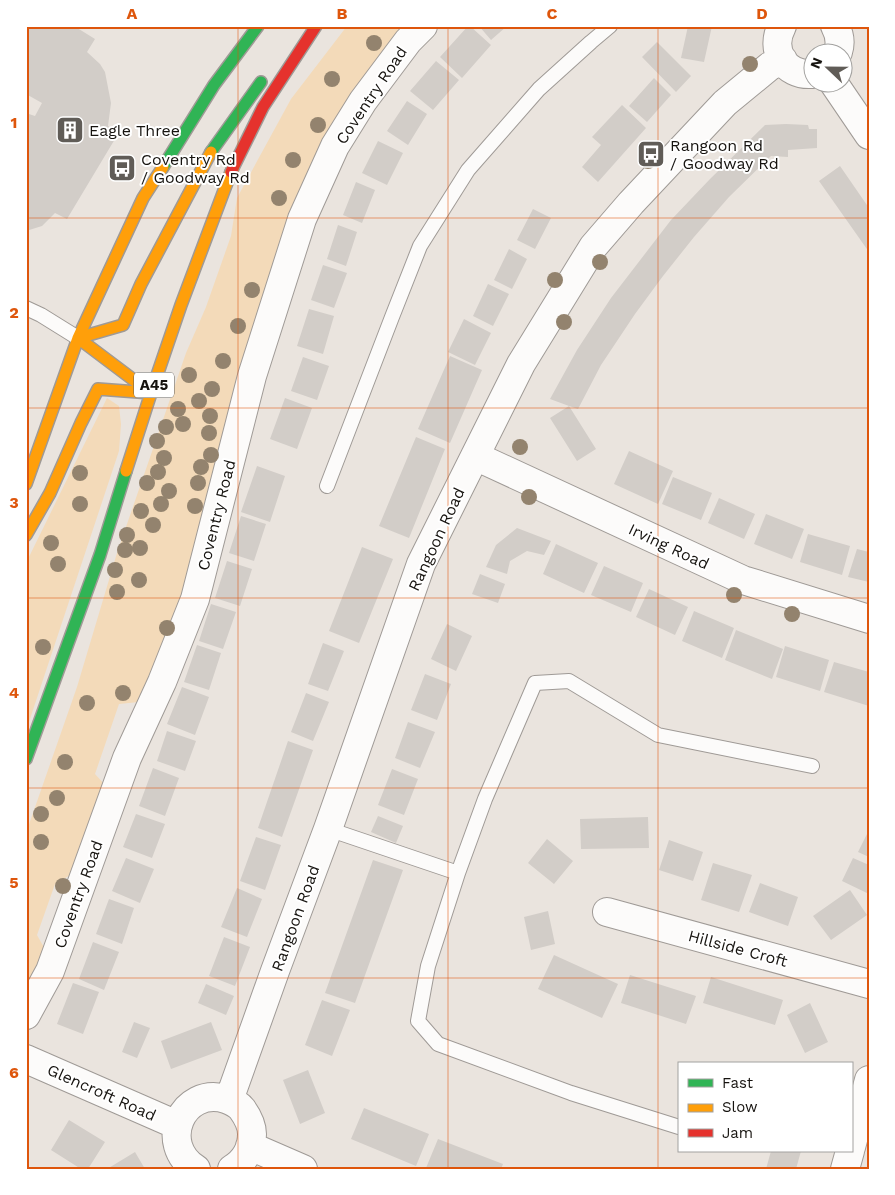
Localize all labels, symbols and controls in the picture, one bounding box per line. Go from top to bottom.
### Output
text: A [127,4,138,23]
text: B [337,4,348,23]
text: C [547,4,558,23]
text: D [756,4,768,23]
north arrow [802,42,852,92]
street label: Coventry Road [332,43,411,148]
text: N [807,55,825,71]
text: 1 [11,113,17,132]
building icon: Eagle Three [55,115,85,145]
place label: Eagle Three [89,121,180,140]
place label: Rangoon Rd / Goodway Rd [670,136,779,173]
bus stop icon: Rangoon Rd / Goodway Rd [636,139,666,169]
place label: Coventry Rd / Goodway Rd [141,150,250,187]
bus stop icon: Coventry Rd / Goodway Rd [107,153,137,183]
text: 2 [9,303,19,322]
road number: A45 [134,372,174,398]
street label: Coventry Road [194,458,239,572]
street label: Rangoon Road [404,485,469,594]
text: 3 [9,493,19,512]
street label: Irving Road [625,520,712,573]
text: 4 [9,683,19,702]
street label: Coventry Road [50,838,107,951]
street label: Rangoon Road [267,862,324,974]
text: 5 [9,873,19,892]
street label: Hillside Croft [686,926,790,971]
street label: Glencroft Road [44,1060,159,1125]
legend [678,1062,852,1152]
text: 6 [9,1063,19,1082]
text: Fast [722,1074,754,1092]
text: Slow [722,1098,758,1116]
text: Jam [722,1124,753,1142]

